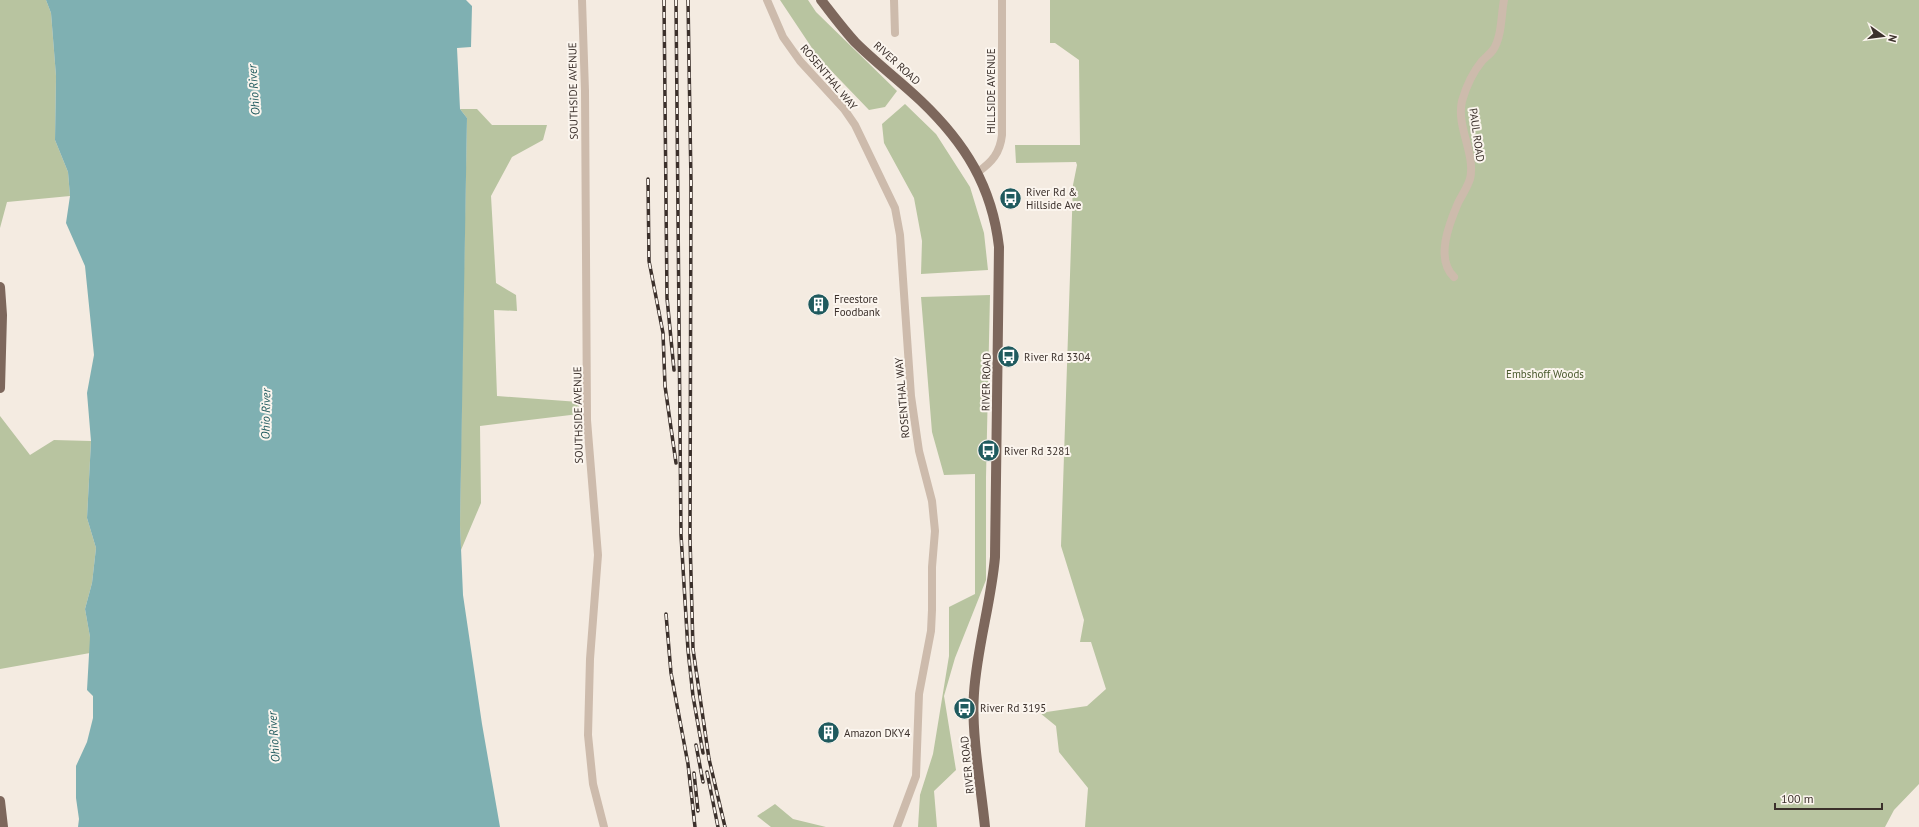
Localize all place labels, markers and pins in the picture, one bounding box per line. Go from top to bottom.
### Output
bus stop icon: River Rd & Hillside Ave [997,185,1023,211]
place label: River Rd & Hillside Ave [1026,185,1082,212]
building icon: Freestore Foodbank [805,292,831,318]
place label: Freestore Foodbank [834,292,881,319]
bus stop icon: River Rd 3304 [996,344,1022,370]
place label: River Rd 3304 [1024,350,1090,364]
bus stop icon: River Rd 3281 [975,438,1001,464]
place label: River Rd 3281 [1004,444,1070,458]
bus stop icon: River Rd 3195 [952,695,978,721]
place label: River Rd 3195 [980,701,1046,715]
building icon: Amazon DKY4 [816,720,842,746]
place label: Amazon DKY4 [844,726,910,740]

